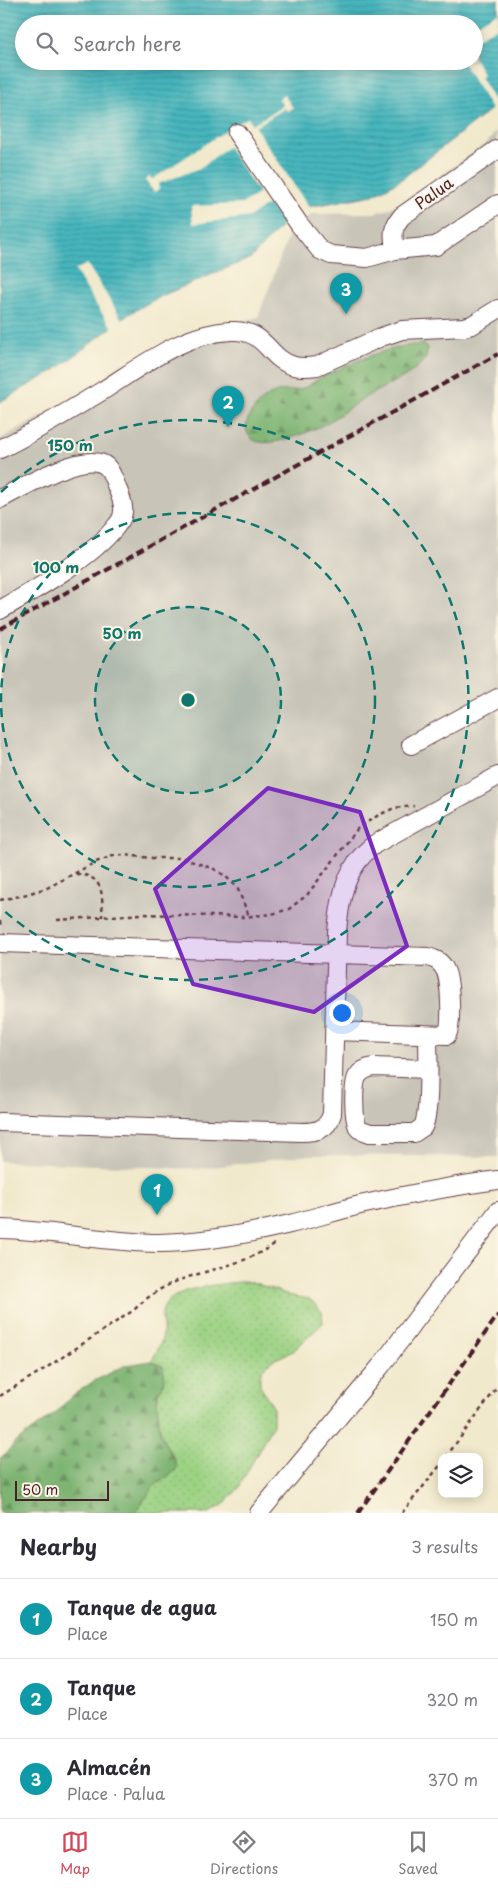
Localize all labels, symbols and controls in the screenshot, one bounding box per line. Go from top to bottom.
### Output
search box [15,15,483,70]
icon: search [33,29,61,57]
text: Search here [73,29,182,57]
street label: Palua [409,170,458,214]
pin: 3 [330,273,362,314]
pin: 2 [212,386,244,427]
text: 150 m [47,433,93,456]
text: 100 m [33,555,79,578]
text: 50 m [103,621,141,644]
centre of rings [179,691,197,709]
your location [329,1000,355,1026]
pin: 1 [141,1174,173,1215]
map controls [438,1453,483,1498]
button: layers [438,1453,483,1498]
scale bar [15,1478,109,1501]
text: 50 m [22,1479,58,1500]
text: Nearby [20,1530,97,1562]
text: 3 results [411,1534,478,1558]
text: Tanque de agua [67,1593,217,1621]
text: 1 [32,1607,40,1631]
text: 150 m [430,1607,478,1631]
text: Place [67,1621,108,1645]
text: Tanque [67,1673,136,1701]
text: 2 [30,1687,42,1711]
text: 320 m [427,1687,478,1711]
text: Place [67,1701,108,1725]
text: Almacén [67,1753,151,1781]
text: 3 [31,1767,41,1791]
text: 370 m [428,1767,478,1791]
text: Place · Palua [67,1781,165,1805]
tab: Map [60,1828,90,1879]
tab: Directions [210,1828,278,1879]
tab: Saved [398,1828,438,1879]

